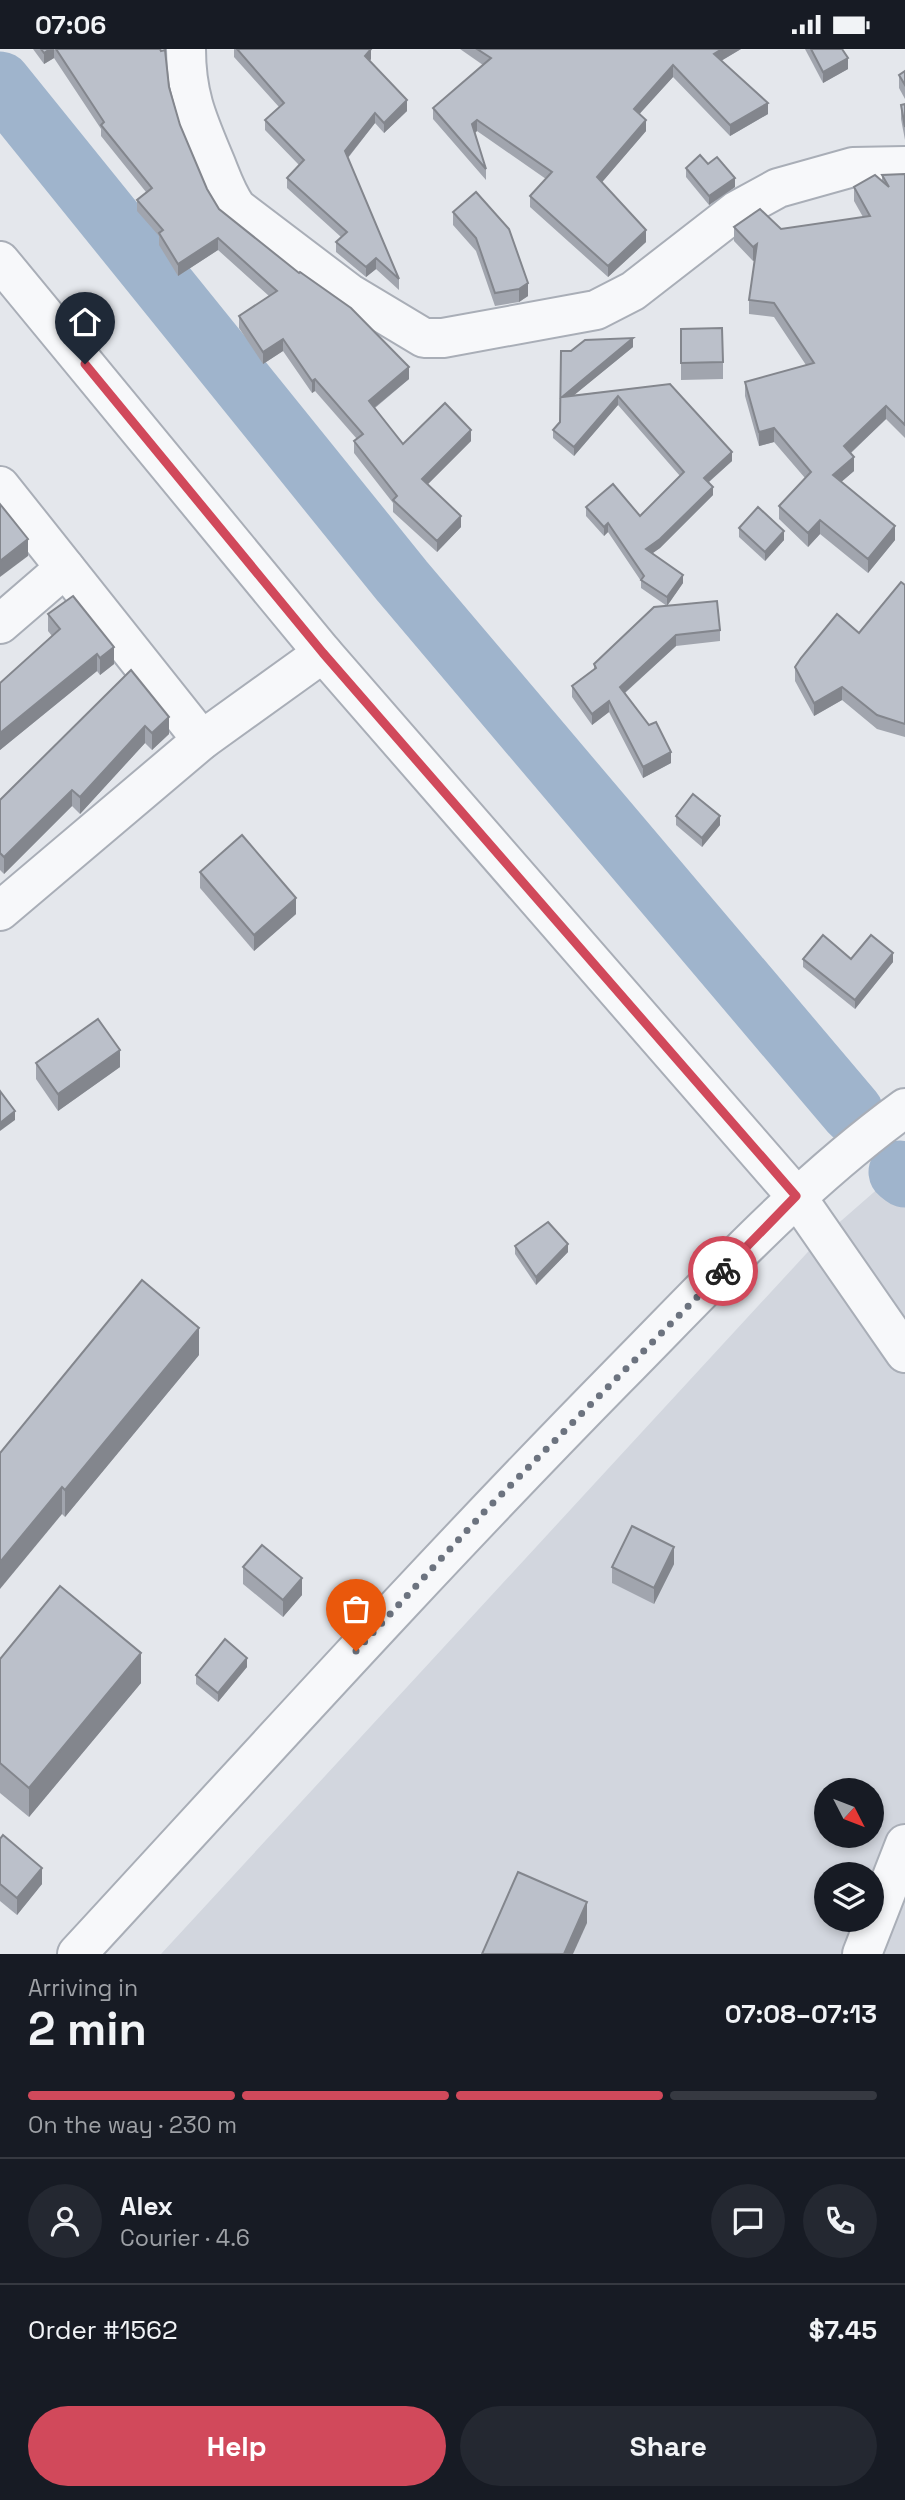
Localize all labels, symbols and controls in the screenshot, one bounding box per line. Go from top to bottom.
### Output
text: 07:06 [35,8,106,42]
pin [55,292,115,364]
icon: home [66,303,104,341]
courier [688,1236,758,1306]
icon: bike [704,1252,742,1290]
pin [326,1579,386,1651]
icon: bag [337,1590,375,1628]
north arrow [814,1778,884,1848]
map controls [814,1778,884,1932]
button: layers [814,1862,884,1932]
text: Arriving in [28,1973,138,2003]
text: 07:08–07:13 [725,1997,877,2031]
text: 2 min [28,2000,147,2058]
text: On the way · 230 m [28,2110,237,2140]
button: person [28,2184,102,2258]
button: chat [711,2184,785,2258]
button: phone [803,2184,877,2258]
text: Alex [120,2189,173,2223]
text: Courier · 4.6 [120,2223,250,2253]
text: Order #1562 [28,2313,178,2347]
text: $7.45 [809,2313,877,2347]
button: Help [28,2406,446,2486]
button: Share [460,2406,877,2486]

